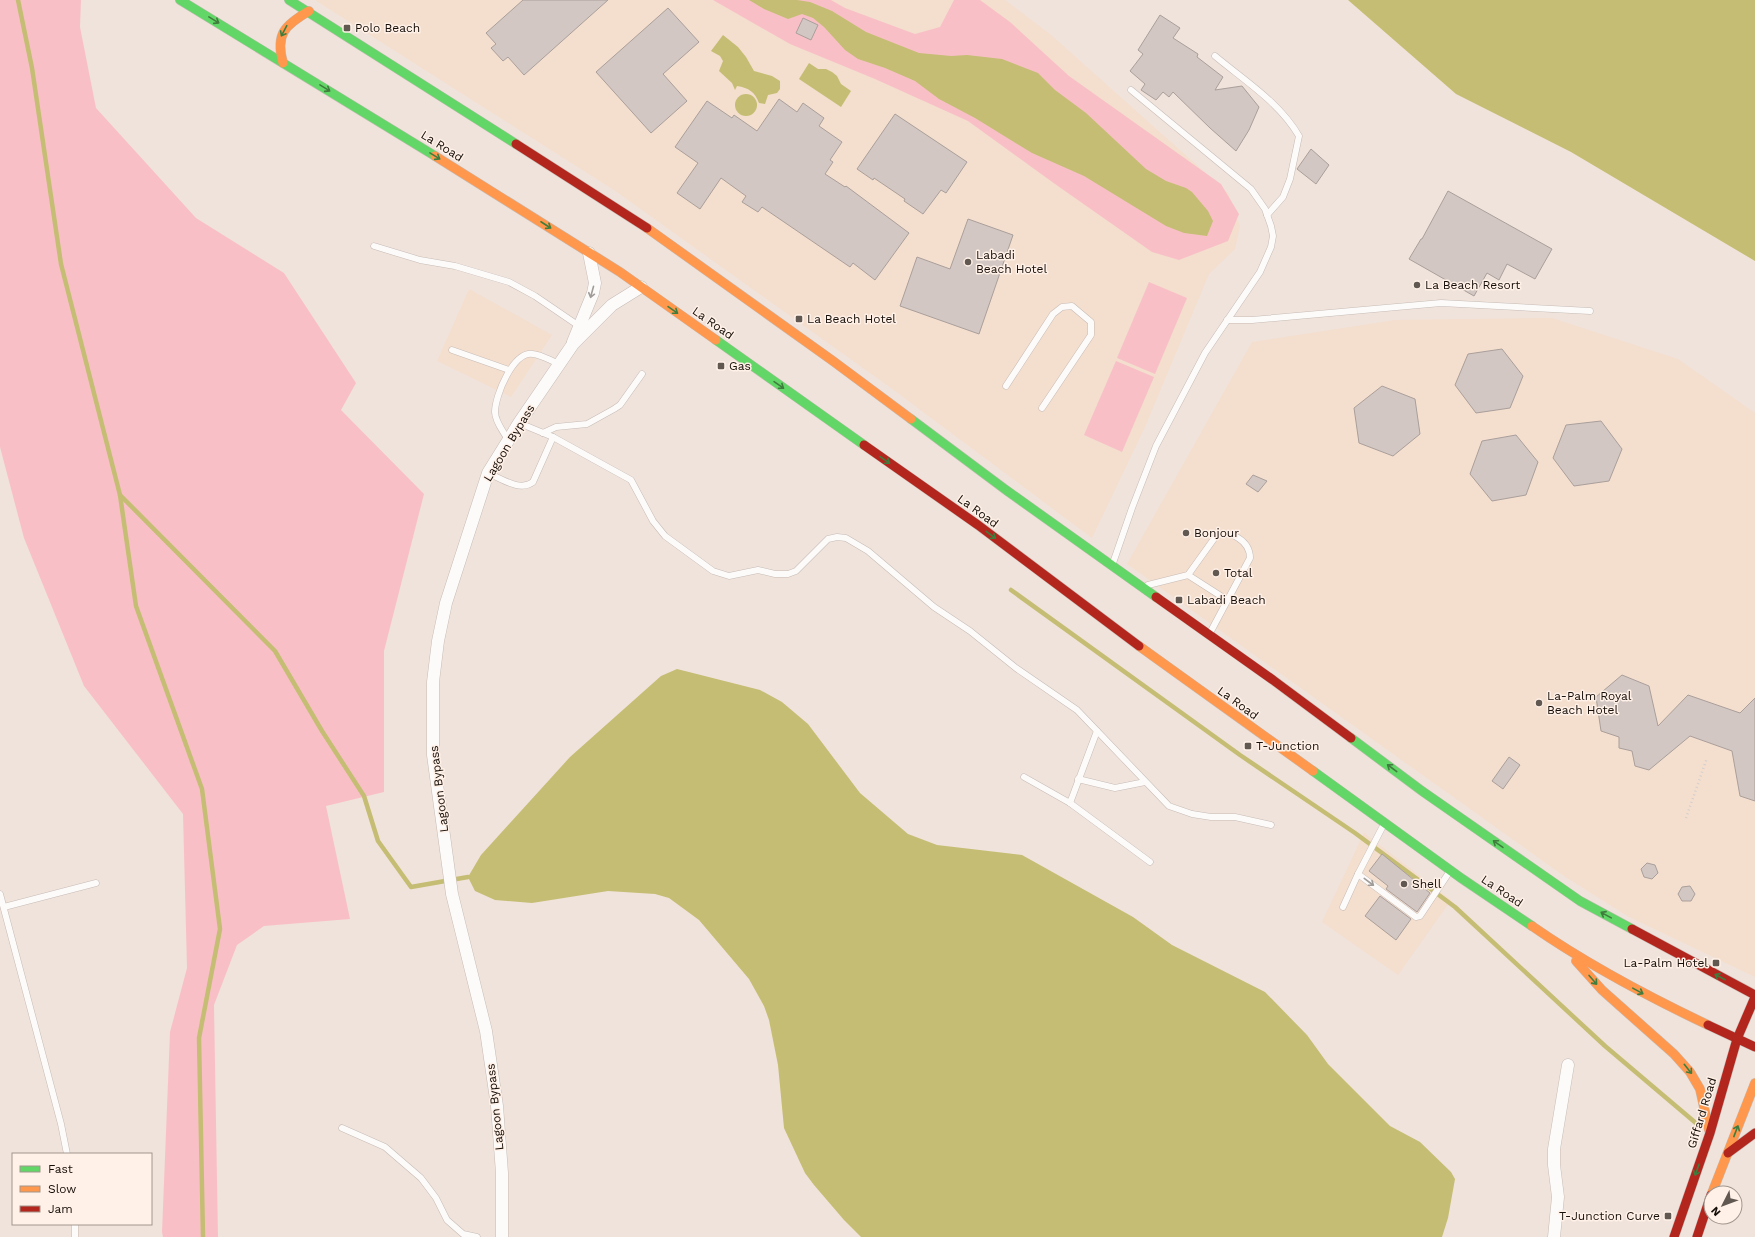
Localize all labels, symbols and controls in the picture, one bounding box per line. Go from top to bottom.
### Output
one-way arrow [208,17,220,25]
place label: Polo Beach [355,21,420,35]
marker: Polo Beach [342,23,352,33]
one-way arrow [280,25,287,37]
one-way arrow [319,84,330,92]
street label: La Road [418,128,466,164]
one-way arrow [429,152,440,160]
one-way arrow [540,221,551,229]
place label: Labadi Beach Hotel [976,248,1048,276]
marker: Labadi Beach Hotel [963,257,973,267]
place label: La Beach Resort [1425,278,1520,292]
marker: La Beach Resort [1412,280,1422,290]
one-way arrow [588,285,596,298]
street label: La Road [690,304,736,342]
one-way arrow [667,306,678,314]
place label: La Beach Hotel [807,312,896,326]
marker: La Beach Hotel [794,314,804,324]
place label: Gas [729,359,751,373]
marker: Gas [716,361,726,371]
one-way arrow [773,381,784,389]
street label: Lagoon Bypass [481,402,537,484]
one-way arrow [880,456,891,464]
street label: La Road [955,492,1001,530]
place label: Bonjour [1194,526,1239,540]
marker: Bonjour [1181,528,1191,538]
one-way arrow [986,531,997,539]
place label: Total [1224,566,1253,580]
marker: Total [1211,568,1221,578]
place label: Labadi Beach [1187,593,1266,607]
marker: Labadi Beach [1174,595,1184,605]
street label: La Road [1215,684,1261,722]
place label: La-Palm Royal Beach Hotel [1547,689,1632,717]
marker: La-Palm Royal Beach Hotel [1534,698,1544,708]
place label: T-Junction [1256,739,1319,753]
marker: T-Junction [1243,741,1253,751]
street label: Lagoon Bypass [427,745,451,833]
one-way arrow [1386,764,1397,773]
one-way arrow [1492,840,1503,848]
street label: La Road [1479,872,1525,910]
place label: Shell [1412,877,1442,891]
one-way arrow [1363,878,1374,887]
marker: Shell [1399,879,1409,889]
one-way arrow [1600,911,1612,918]
place label: La-Palm Hotel [1623,956,1708,970]
marker: La-Palm Hotel [1711,958,1721,968]
one-way arrow [1715,973,1727,980]
one-way arrow [1589,975,1598,985]
one-way arrow [1632,987,1644,995]
street label: Lagoon Bypass [483,1063,507,1151]
one-way arrow [1683,1064,1692,1075]
street label: Giffard Road [1685,1076,1719,1150]
one-way arrow [1733,1125,1741,1137]
legend [12,1153,152,1225]
text: Fast [48,1162,73,1176]
one-way arrow [1692,1163,1700,1175]
text: Slow [48,1182,76,1196]
north arrow [1703,1185,1743,1225]
text: Jam [48,1202,73,1216]
text: N [1708,1204,1723,1219]
place label: T-Junction Curve [1559,1209,1660,1223]
marker: T-Junction Curve [1663,1211,1673,1221]

